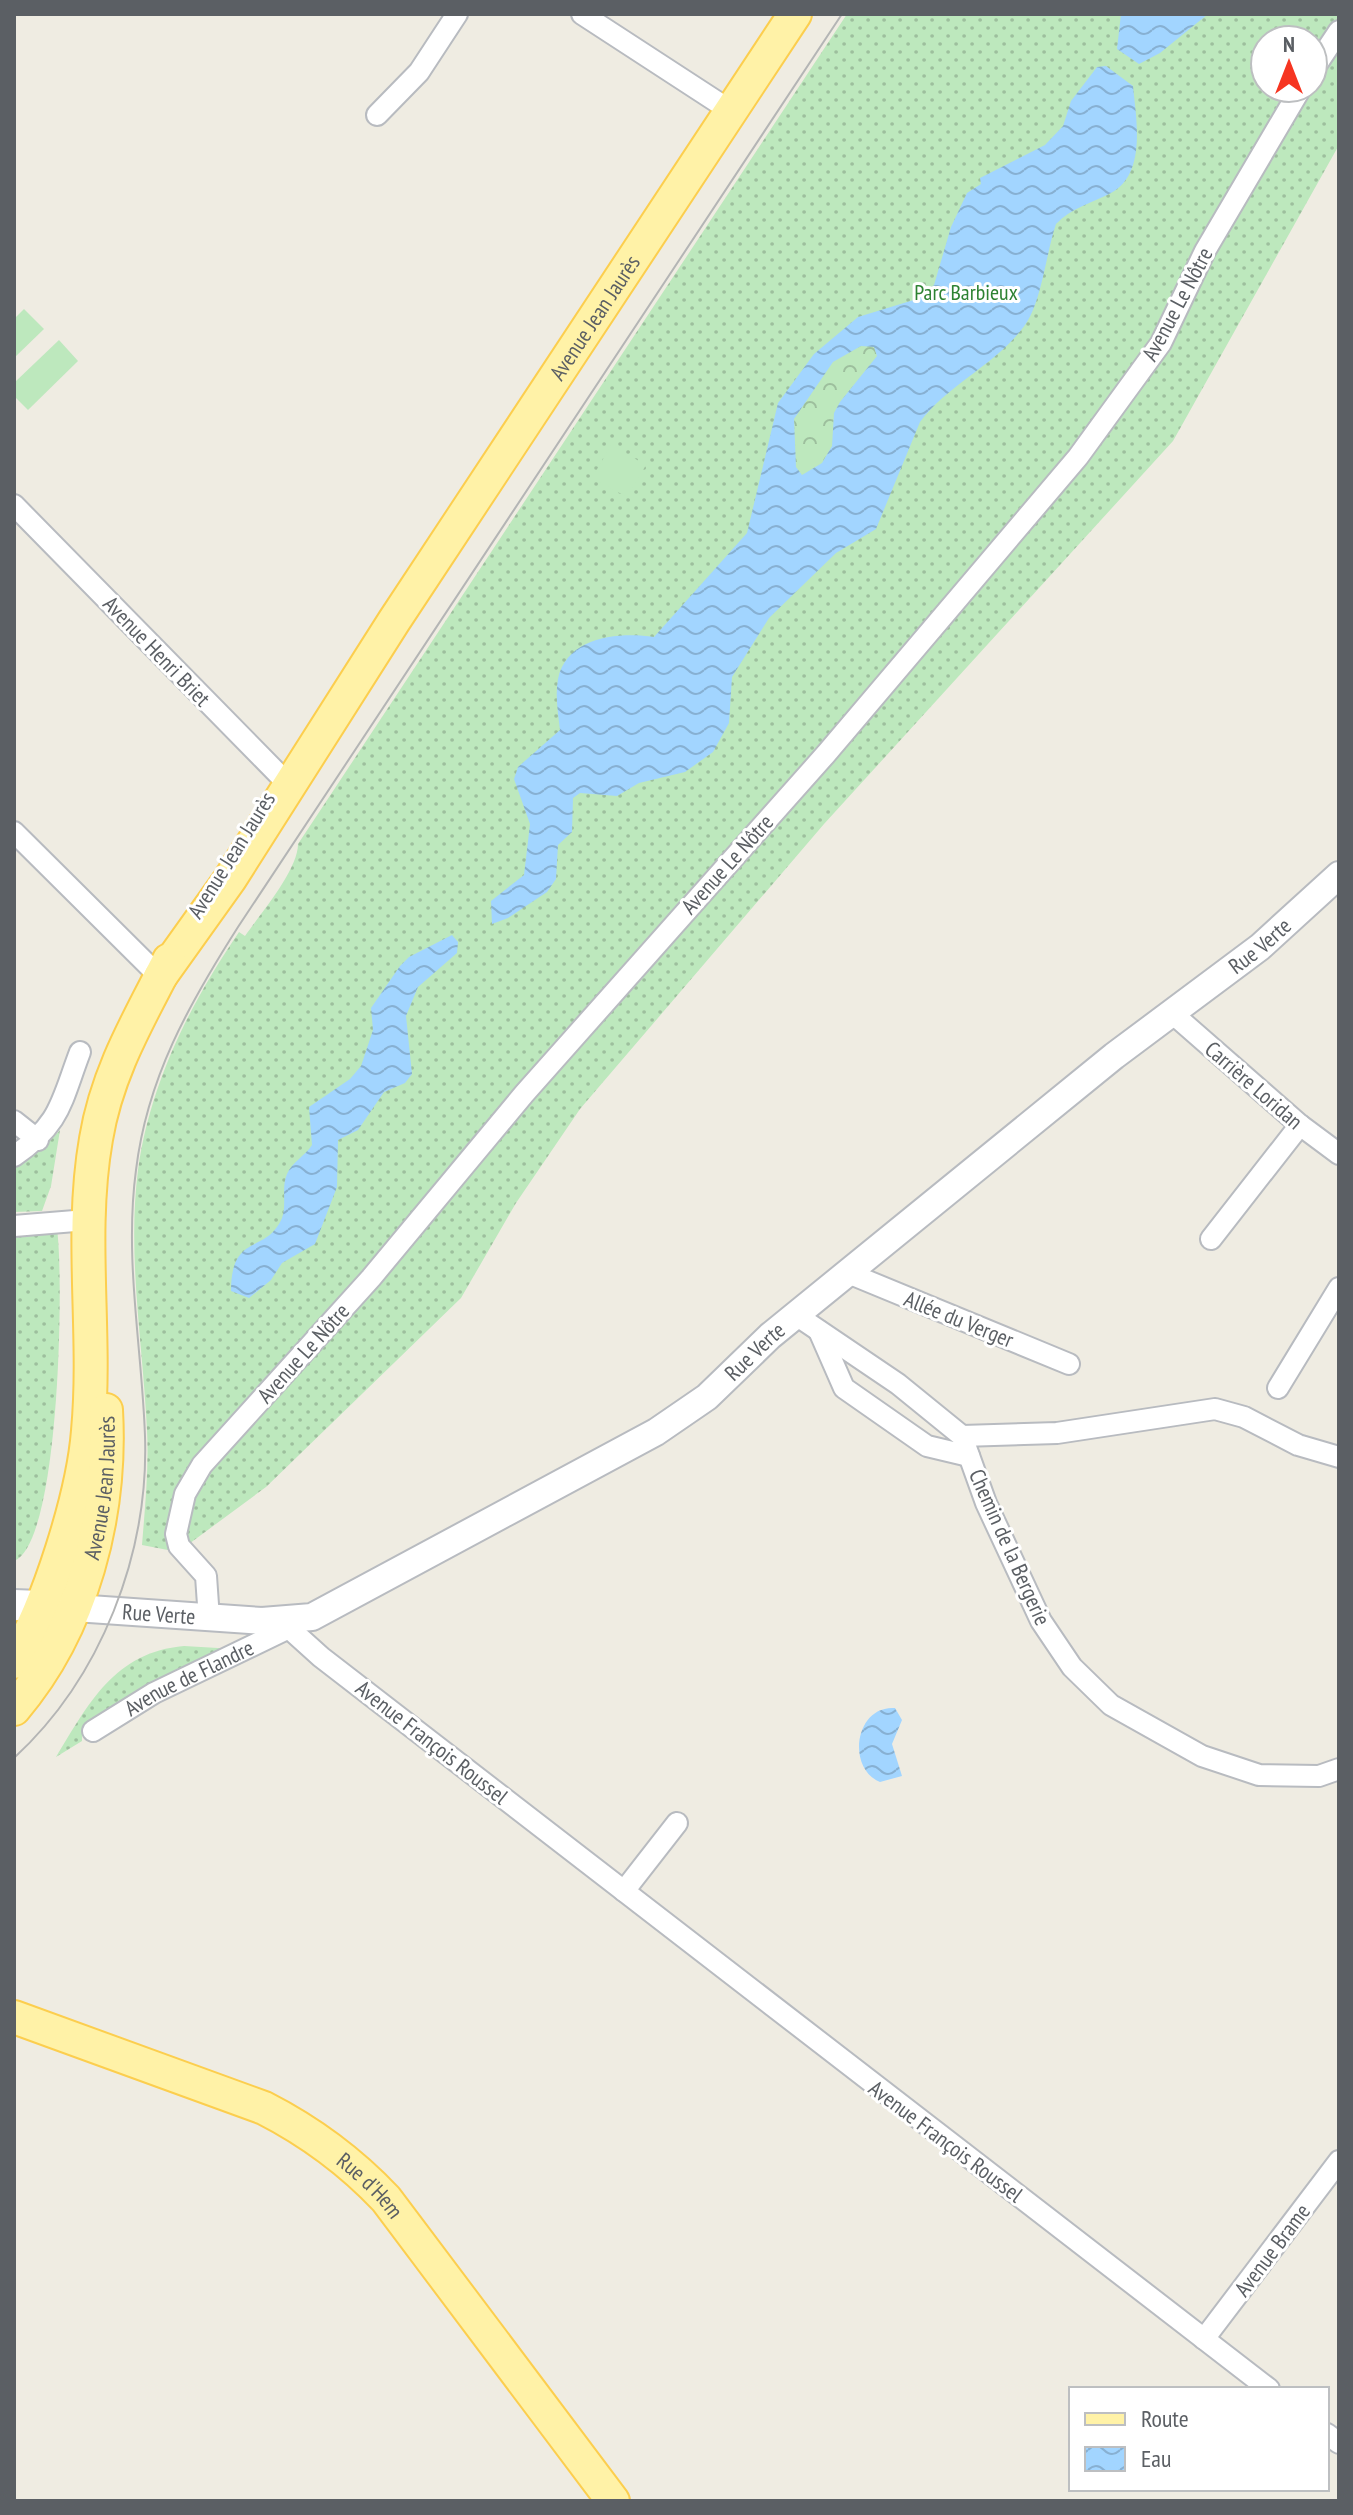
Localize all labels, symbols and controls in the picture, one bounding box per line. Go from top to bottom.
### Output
north arrow [1249,24,1329,104]
text: N [1283,30,1295,58]
street label: Avenue Le Nôtre [1135,242,1219,366]
street label: Avenue Jean Jaurès [543,250,646,385]
park label: Parc Barbieux [914,278,1018,306]
street label: Avenue Henri Briet [97,590,217,712]
street label: Avenue Jean Jaurès [181,787,281,923]
street label: Avenue Le Nôtre [675,808,779,920]
street label: Rue Verte [1223,912,1297,980]
street label: Carrière Loridan [1199,1035,1309,1135]
street label: Allée du Verger [900,1284,1018,1354]
street label: Avenue Le Nôtre [251,1297,355,1409]
street label: Rue Verte [718,1316,790,1387]
street label: Avenue Jean Jaurès [77,1416,121,1562]
street label: Chemin de la Bergerie [963,1465,1057,1629]
street label: Rue Verte [121,1597,196,1630]
street label: Avenue de Flandre [119,1633,258,1722]
street label: Avenue François Roussel [350,1674,514,1811]
street label: Avenue François Roussel [863,2074,1029,2209]
street label: Rue d'Hem [331,2146,409,2224]
street label: Avenue Brame [1228,2198,1316,2302]
legend [1069,2387,1329,2491]
text: Route [1141,2403,1189,2434]
text: Eau [1141,2443,1171,2474]

